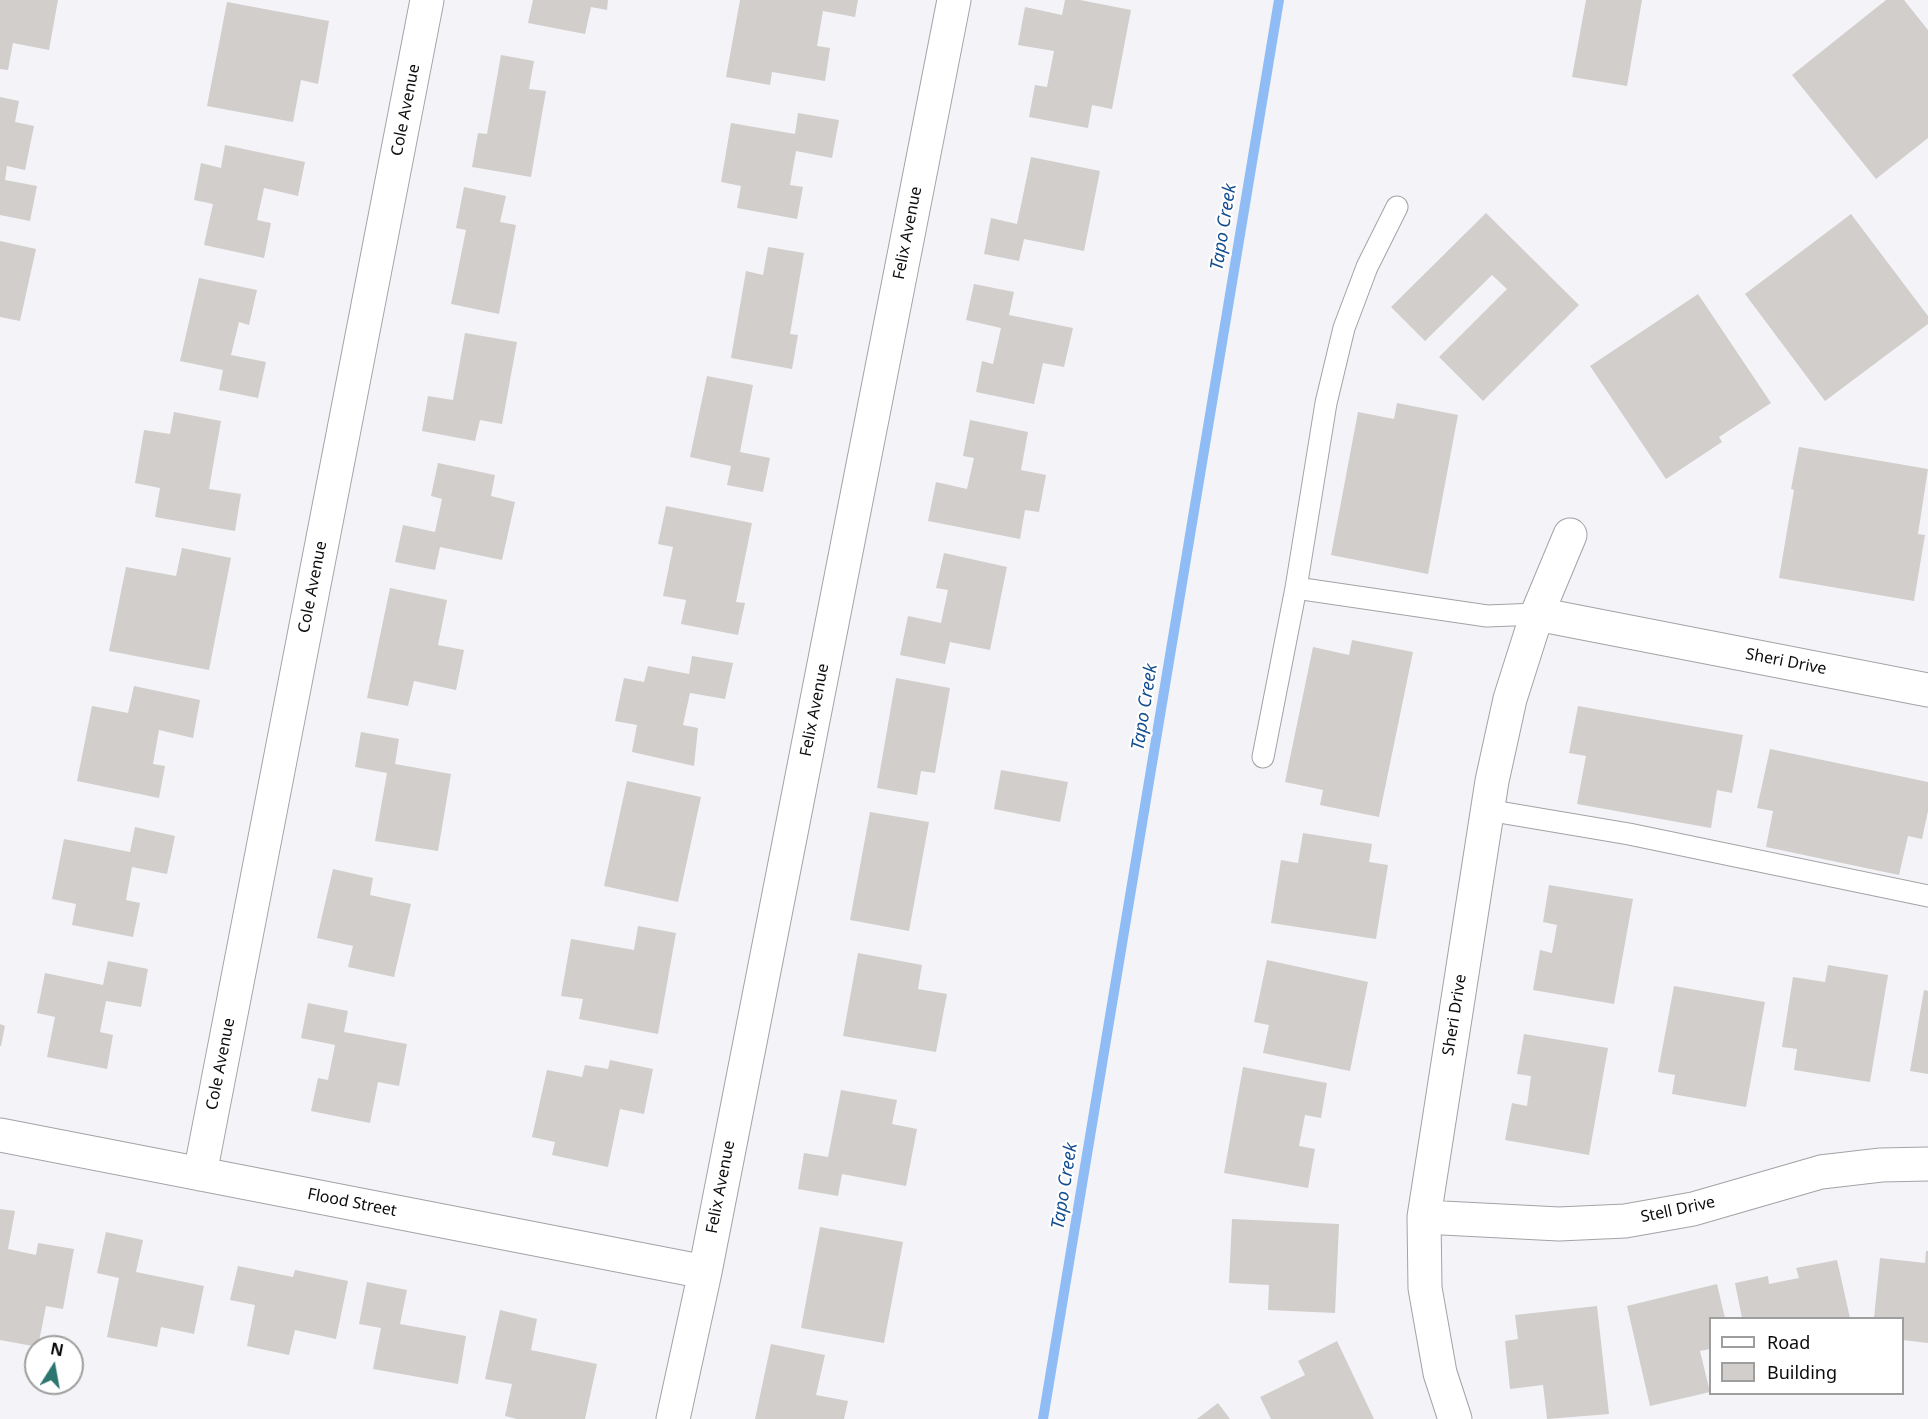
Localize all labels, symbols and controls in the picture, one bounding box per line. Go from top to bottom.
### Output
street label: Cole Avenue [388,62,424,158]
water label: Tapo Creek [1207,182,1241,272]
street label: Felix Avenue [890,185,926,281]
street label: Cole Avenue [295,539,331,635]
street label: Sheri Drive [1744,645,1828,679]
street label: Felix Avenue [797,662,833,758]
water label: Tapo Creek [1128,662,1162,752]
street label: Sheri Drive [1439,973,1471,1057]
street label: Cole Avenue [203,1016,239,1112]
street label: Felix Avenue [703,1139,739,1235]
water label: Tapo Creek [1048,1141,1082,1231]
street label: Flood Street [306,1185,398,1221]
street label: Stell Drive [1639,1193,1717,1227]
legend [1709,1317,1904,1395]
text: Road [1767,1330,1810,1354]
north arrow [24,1335,84,1395]
text: N [49,1337,66,1361]
text: Building [1767,1360,1837,1384]

